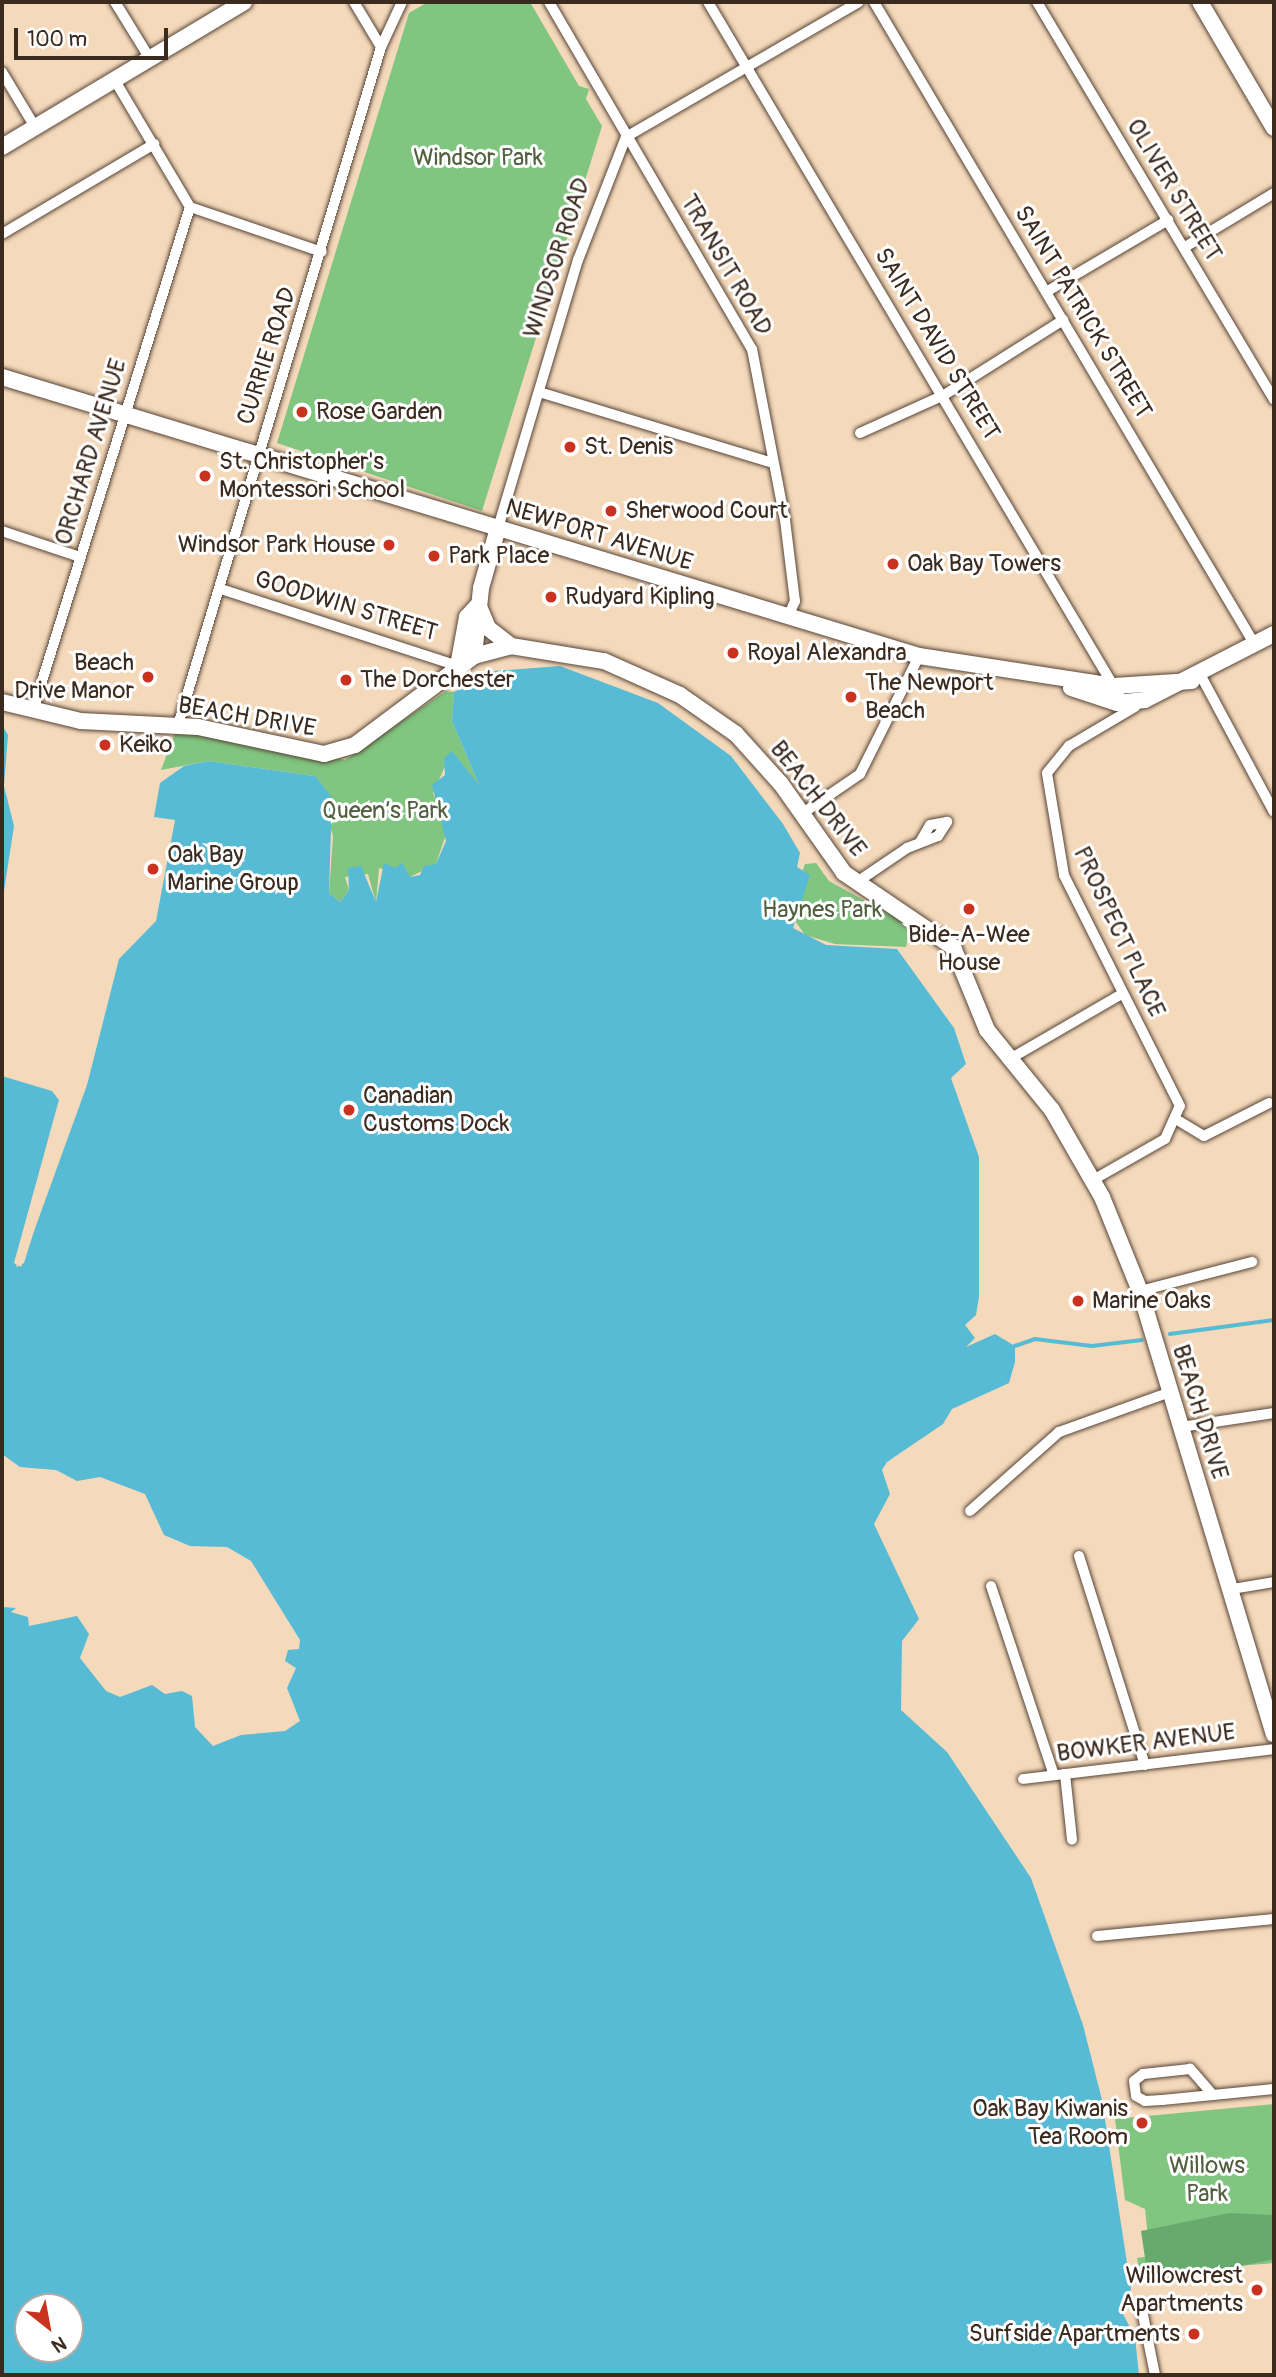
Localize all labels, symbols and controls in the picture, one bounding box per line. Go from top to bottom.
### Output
scale bar [18,14,172,58]
text: 100 m [27,26,87,53]
street label: OLIVER STREET [1120,114,1228,266]
park label: Windsor Park [413,144,543,172]
street label: WINDSOR ROAD [518,174,596,342]
street label: TRANSIT ROAD [674,189,778,341]
street label: SAINT PATRICK STREET [1008,200,1158,424]
street label: SAINT DAVID STREET [868,243,1006,445]
street label: CURRIE ROAD [231,284,303,428]
street label: ORCHARD AVENUE [49,355,133,549]
place label: Rose Garden [316,398,443,426]
marker: Rose Garden [294,404,310,420]
place label: St. Denis [584,433,673,461]
marker: St. Denis [562,439,578,455]
place label: St. Christopher's Montessori School [219,448,405,504]
marker: St. Christopher's Montessori School [197,468,213,484]
street label: NEWPORT AVENUE [502,493,696,577]
place label: Sherwood Court [625,497,788,525]
marker: Sherwood Court [603,503,619,519]
place label: Windsor Park House [178,531,375,559]
marker: Windsor Park House [381,537,397,553]
place label: Park Place [448,542,549,570]
marker: Park Place [426,548,442,564]
place label: Oak Bay Towers [907,550,1061,578]
marker: Oak Bay Towers [885,556,901,572]
street label: GOODWIN STREET [251,565,441,647]
place label: Rudyard Kipling [565,583,715,611]
marker: Rudyard Kipling [543,589,559,605]
place label: Royal Alexandra [747,639,907,667]
marker: Royal Alexandra [725,645,741,661]
place label: Beach Drive Manor [14,649,134,705]
place label: The Dorchester [360,666,514,694]
marker: Beach Drive Manor [140,669,156,685]
place label: The Newport Beach [865,669,993,725]
marker: The Dorchester [338,672,354,688]
marker: The Newport Beach [843,689,859,705]
street label: BEACH DRIVE [176,691,318,743]
place label: Keiko [119,731,172,759]
street label: BEACH DRIVE [764,735,872,863]
marker: Keiko [97,737,113,753]
park label: Queen’s Park [322,797,448,825]
place label: Oak Bay Marine Group [167,841,299,897]
street label: PROSPECT PLACE [1067,842,1171,1022]
marker: Oak Bay Marine Group [145,861,161,877]
park label: Haynes Park [762,896,882,924]
marker: Bide-A-Wee House [961,901,977,917]
place label: Bide-A-Wee House [908,921,1030,977]
place label: Canadian Customs Dock [363,1082,509,1138]
marker: Canadian Customs Dock [341,1102,357,1118]
place label: Marine Oaks [1092,1287,1211,1315]
marker: Marine Oaks [1070,1293,1086,1309]
street label: BEACH DRIVE [1166,1341,1234,1483]
street label: BOWKER AVENUE [1055,1718,1237,1768]
place label: Oak Bay Kiwanis Tea Room [972,2095,1128,2151]
marker: Oak Bay Kiwanis Tea Room [1134,2115,1150,2131]
park label: Willows Park [1169,2152,1245,2208]
place label: Willowcrest Apartments [1120,2262,1243,2318]
marker: Willowcrest Apartments [1249,2282,1265,2298]
north arrow [14,2293,84,2363]
place label: Surfside Apartments [969,2320,1180,2348]
marker: Surfside Apartments [1186,2326,1202,2342]
text: N [47,2331,70,2358]

